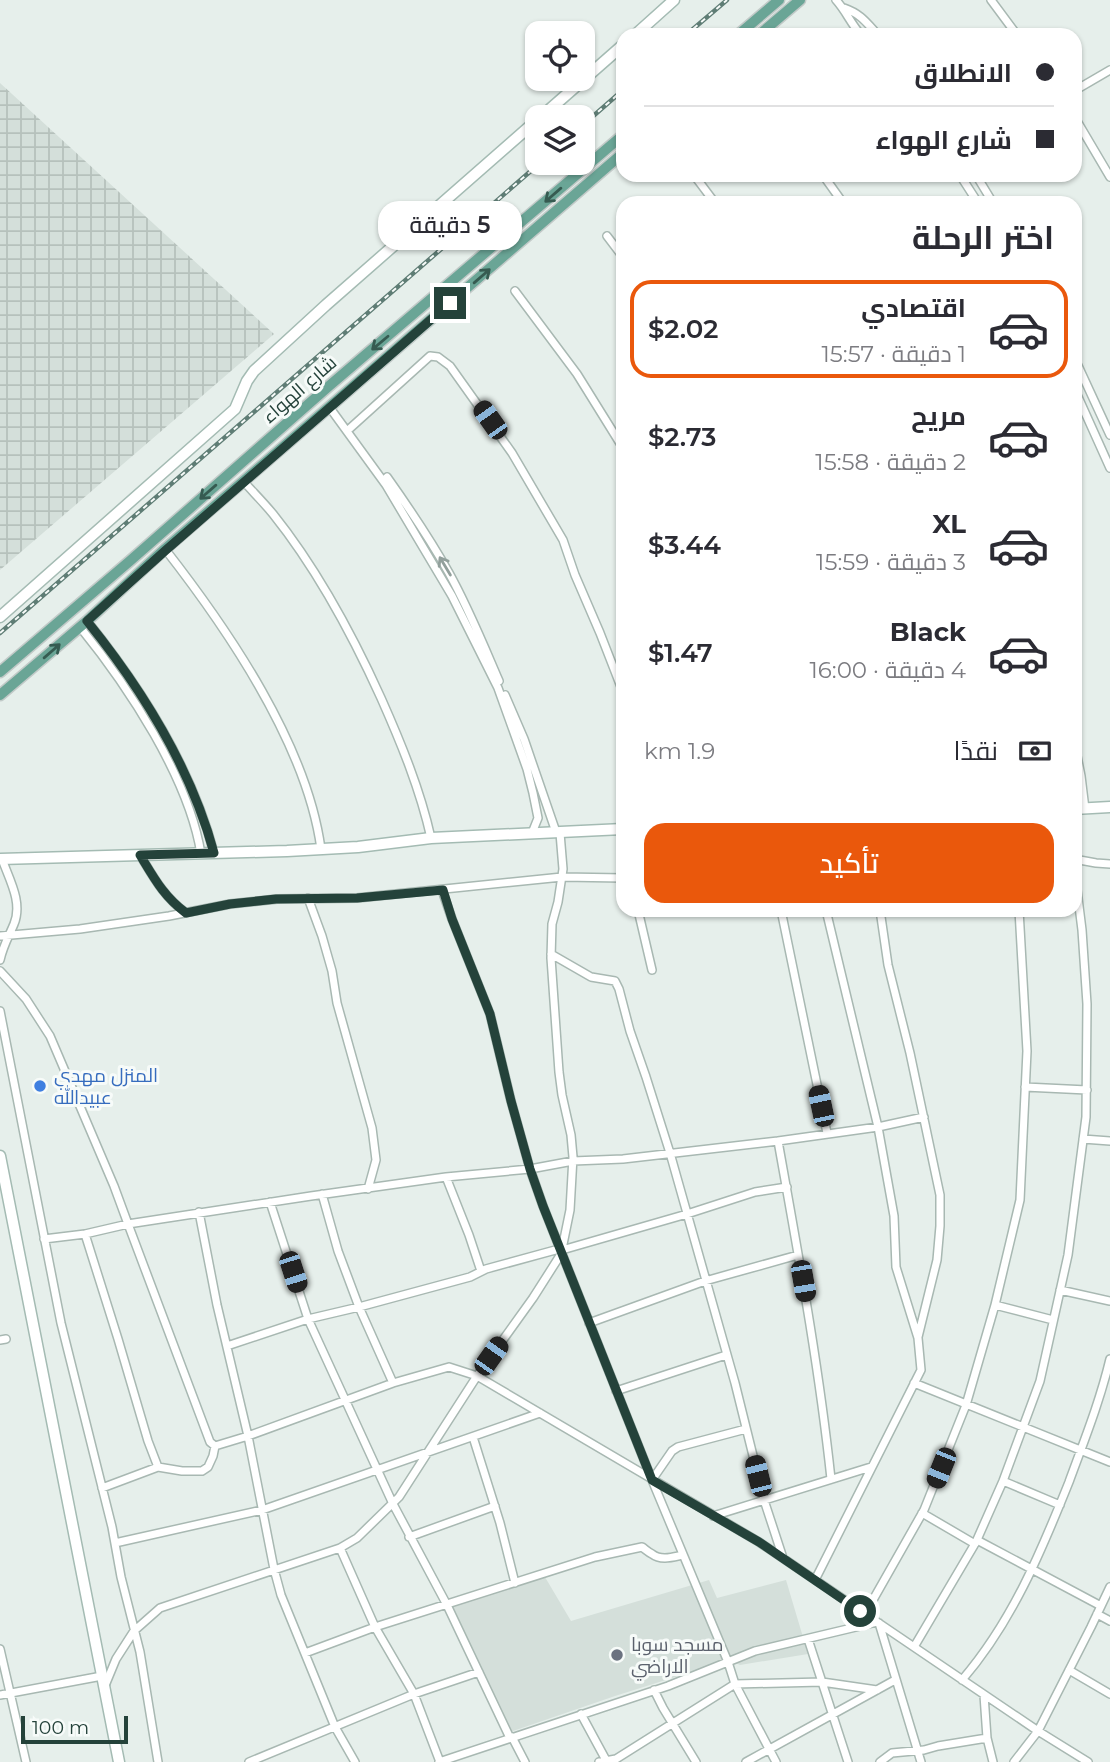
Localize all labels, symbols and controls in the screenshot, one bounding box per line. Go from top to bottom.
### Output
map controls [525,21,595,175]
button: locate [525,21,595,91]
text: الانطلاق [914,57,1012,89]
button: layers [525,105,595,175]
text: شارع الهواء [876,124,1012,156]
one-way arrow [544,187,562,203]
callout: 5 دقيقة [378,202,522,250]
text: 5 دقيقة [409,211,491,239]
text: اختر الرحلة [912,218,1054,257]
one-way arrow [472,268,490,284]
route end [434,287,466,319]
text: اقتصادي [861,292,966,324]
icon: car [987,298,1050,361]
text: $2.02 [648,313,718,345]
one-way arrow [371,335,389,351]
text: 1 دقيقة · 15:57 [822,340,966,368]
street label: شارع الهواء [257,351,343,429]
car [470,397,511,443]
text: مريح [911,400,966,432]
icon: car [987,406,1050,469]
text: $2.73 [648,421,716,453]
text: 2 دقيقة · 15:58 [815,448,966,476]
one-way arrow [199,484,217,500]
text: XL [932,508,966,540]
icon: car [987,514,1050,577]
text: $3.44 [648,529,721,561]
text: 3 دقيقة · 15:59 [816,548,966,576]
one-way arrow [437,556,451,576]
text: Black [890,616,966,648]
icon: car [987,622,1050,685]
text: $1.47 [648,637,713,669]
one-way arrow [42,643,60,659]
text: 4 دقيقة · 16:00 [809,656,966,684]
icon: cash [1016,732,1054,770]
text: نقدًا [954,735,998,767]
text: 1.9 km [644,737,715,765]
button: تأكيد [644,823,1054,903]
place label: المنزل مهدي عبيدالله [54,1064,158,1109]
marker: المنزل مهدي عبيدالله [32,1078,48,1094]
car [807,1083,836,1129]
car [277,1249,310,1295]
car [790,1258,817,1304]
car [471,1333,512,1379]
car [924,1445,959,1491]
car [743,1453,774,1499]
route start [844,1595,876,1627]
place label: مسجد سوبا الاراضي [631,1633,724,1681]
marker: مسجد سوبا الاراضي [609,1647,625,1663]
scale bar [21,1713,128,1745]
text: 100 m [32,1716,89,1739]

